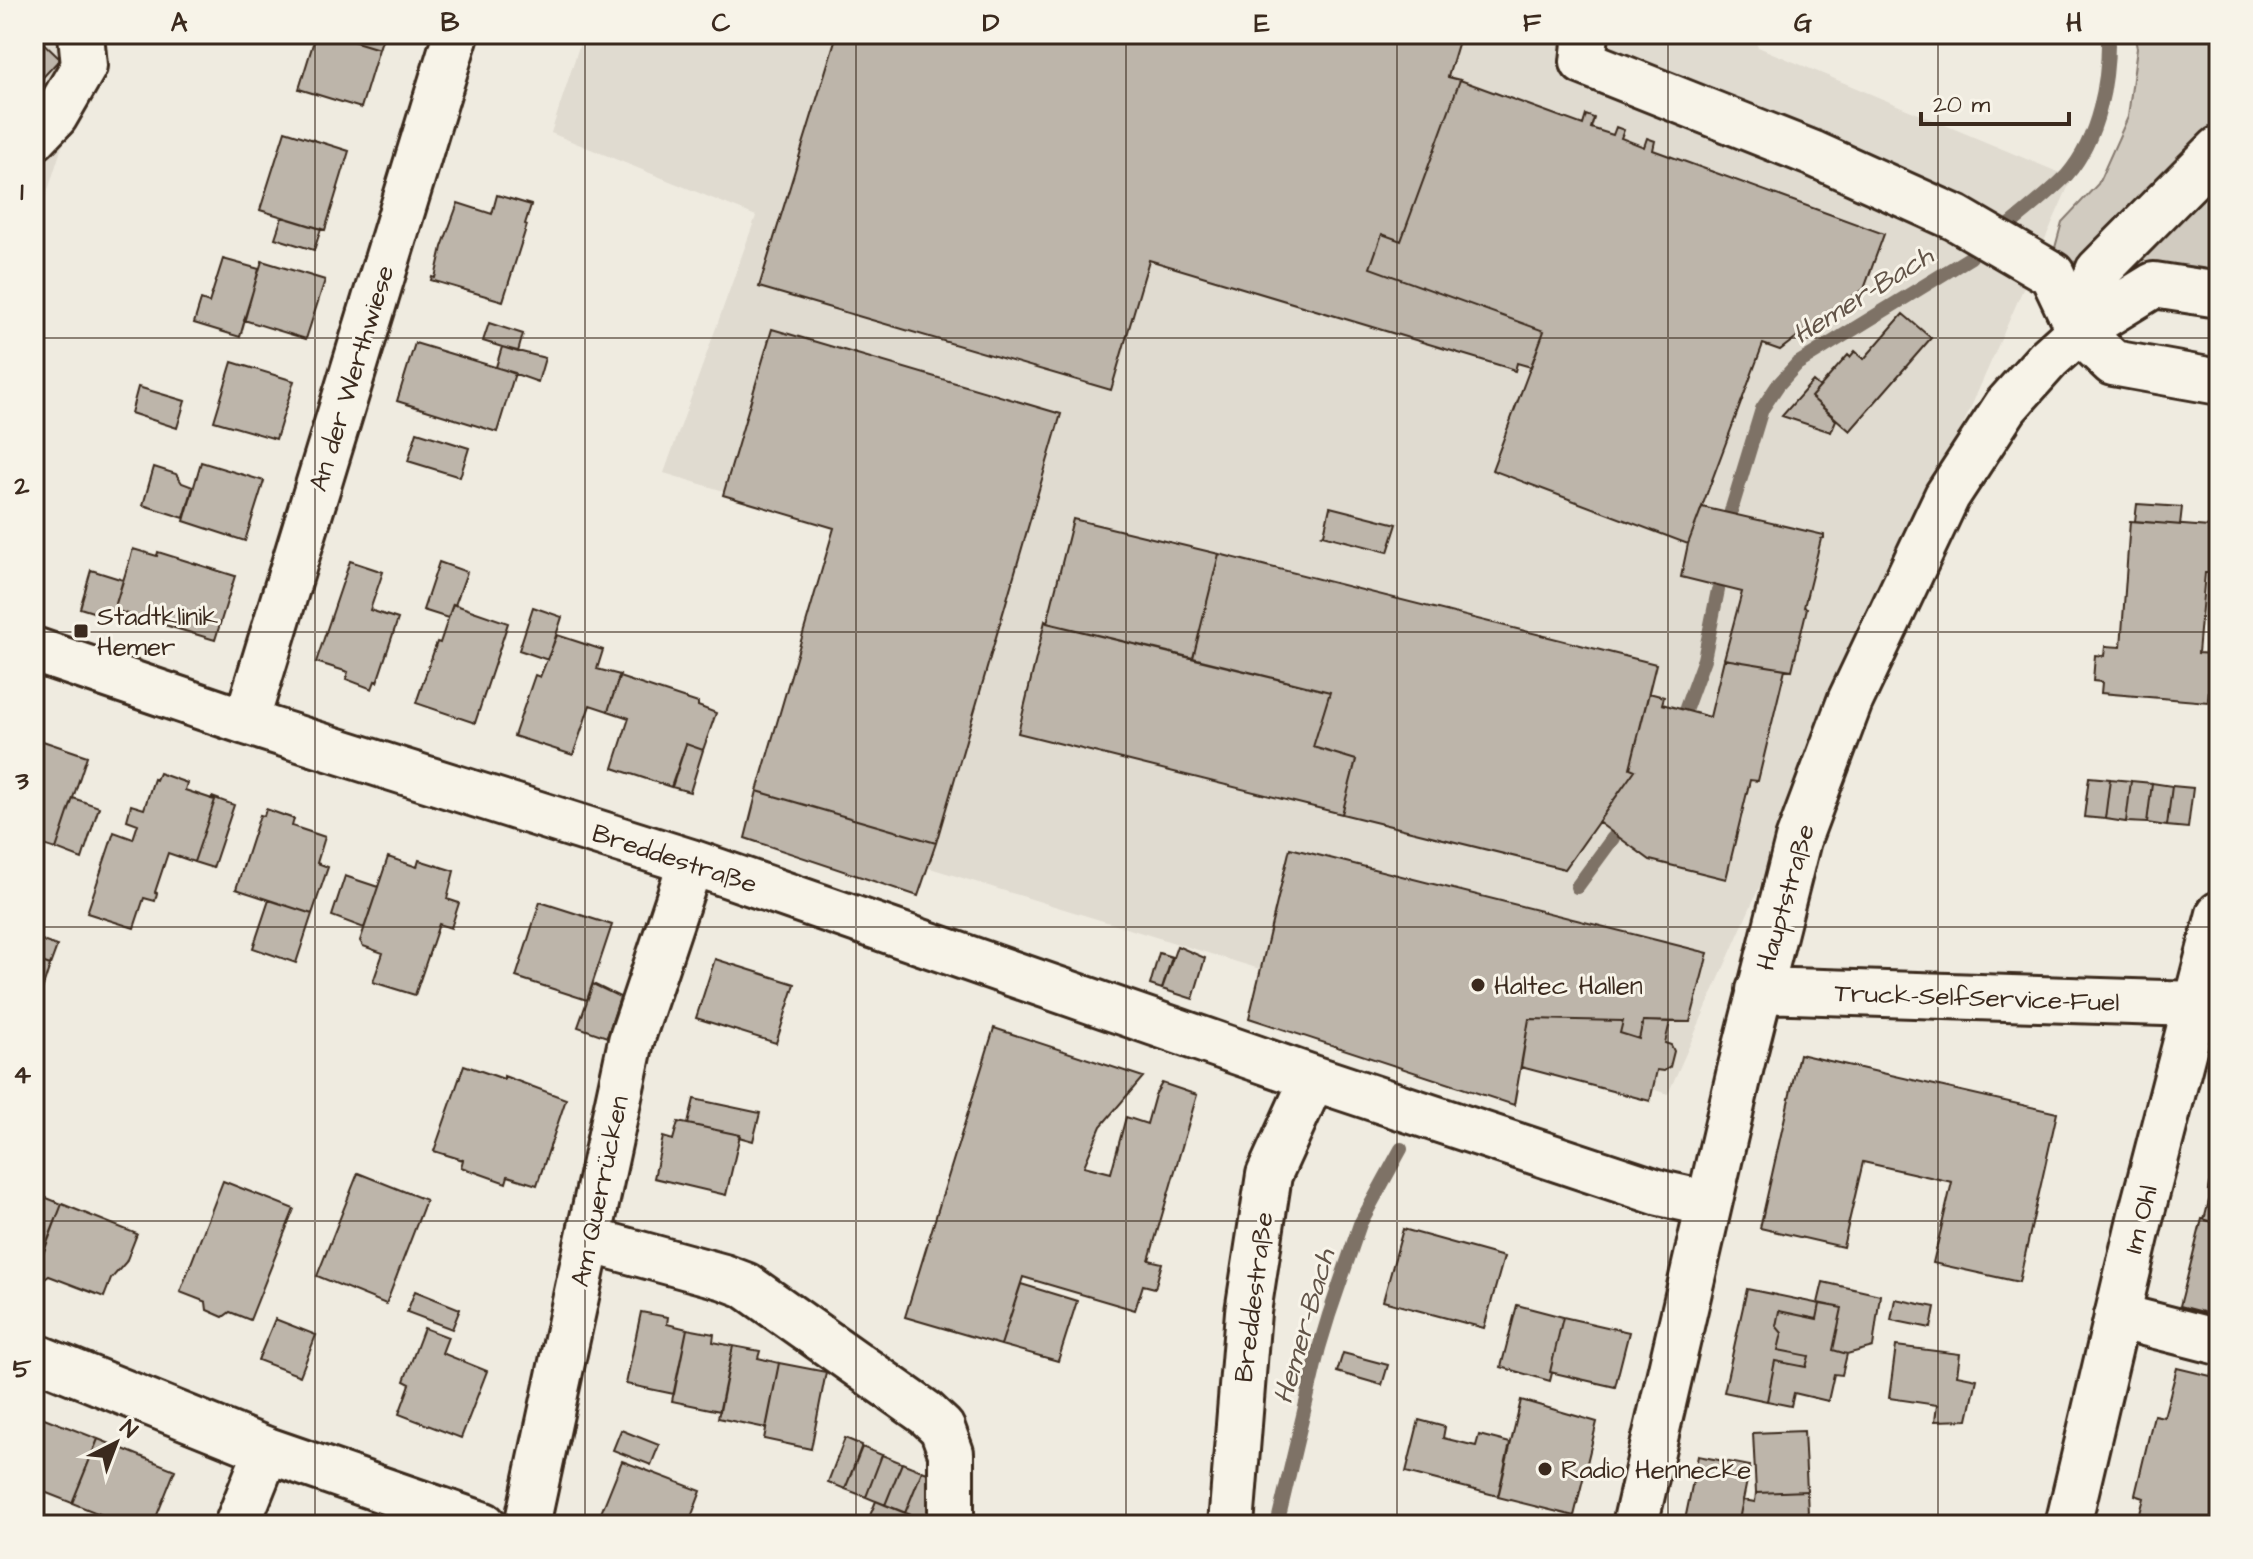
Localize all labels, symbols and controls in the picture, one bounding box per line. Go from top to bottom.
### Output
text: A [171,5,188,41]
text: B [441,5,460,41]
text: C [712,5,731,41]
text: D [983,5,1000,41]
text: E [1254,5,1270,41]
text: F [1523,5,1542,41]
text: G [1794,5,1812,41]
text: H [2066,5,2082,41]
scale bar [1921,76,2069,126]
text: 20 m [1933,88,1990,122]
text: 1 [20,174,24,210]
water label: Hemer-Bach [1785,236,1941,354]
street label: An der Werthwiese [300,261,403,496]
text: 2 [14,468,30,504]
place label: Stadtklinik Hemer [97,599,218,665]
marker: Stadtklinik Hemer [72,622,90,640]
text: 3 [14,763,29,799]
street label: Breddestraße [588,815,762,903]
street label: Hauptstraße [1748,820,1824,975]
place label: Haltec Hallen [1494,968,1643,1004]
street label: Truck-SelfService-Fuel [1834,975,2120,1021]
marker: Haltec Hallen [1469,976,1487,994]
text: 4 [13,1057,31,1093]
street label: Am Querrücken [562,1092,638,1290]
street label: Im Ohl [2115,1181,2167,1257]
street label: Breddestraße [1226,1210,1282,1384]
water label: Hemer-Bach [1264,1244,1345,1408]
text: 5 [13,1351,32,1387]
north arrow [76,1403,156,1483]
text: N [113,1413,144,1446]
place label: Radio Hennecke [1561,1452,1751,1488]
marker: Radio Hennecke [1536,1460,1554,1478]

